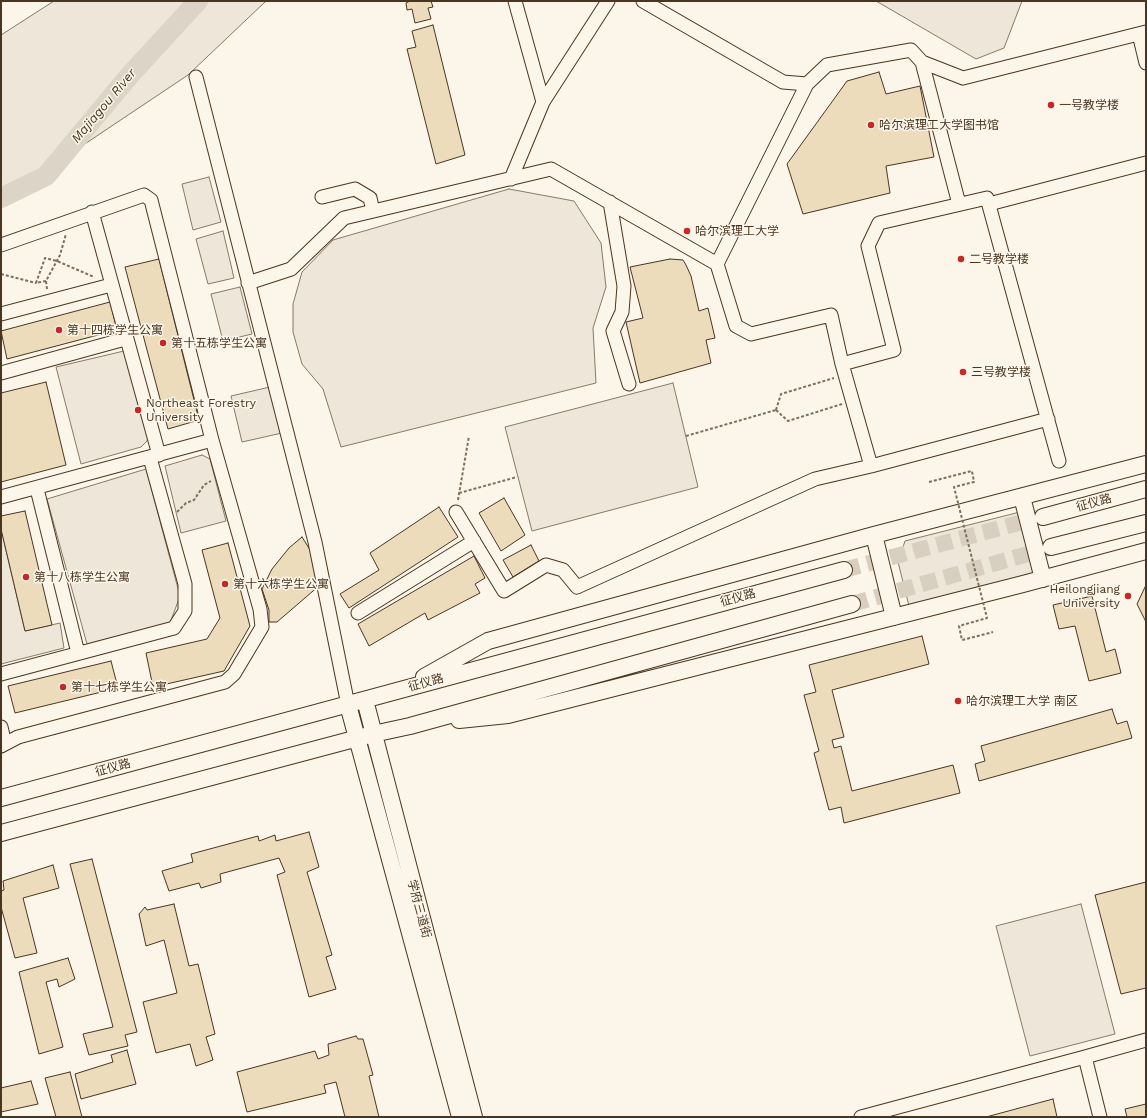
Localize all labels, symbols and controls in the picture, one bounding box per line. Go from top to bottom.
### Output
water label: Majiagou River [68,66,140,146]
place label: 一号教学楼 [1059,98,1119,112]
marker: 一号教学楼 [1046,100,1056,110]
place label: 哈尔滨理工大学图书馆 [879,118,999,132]
marker: 哈尔滨理工大学图书馆 [866,120,876,130]
place label: 哈尔滨理工大学 [695,224,779,238]
marker: 哈尔滨理工大学 [682,226,692,236]
place label: 二号教学楼 [969,252,1029,266]
marker: 二号教学楼 [956,254,966,264]
place label: 第十四栋学生公寓 [67,323,163,337]
marker: 第十四栋学生公寓 [54,325,64,335]
place label: 第十五栋学生公寓 [171,336,267,350]
marker: 第十五栋学生公寓 [158,338,168,348]
place label: 三号教学楼 [971,365,1031,379]
marker: 三号教学楼 [958,367,968,377]
place label: Northeast Forestry University [146,396,256,424]
marker: Northeast Forestry University [133,405,143,415]
street label: 征仪路 [1075,491,1113,515]
place label: 第十八栋学生公寓 [34,570,130,584]
marker: 第十八栋学生公寓 [21,572,31,582]
place label: 第十六栋学生公寓 [233,577,329,591]
marker: 第十六栋学生公寓 [220,579,230,589]
place label: Heilongjiang University [1050,582,1120,610]
street label: 征仪路 [719,586,757,610]
marker: Heilongjiang University [1123,591,1133,601]
street label: 征仪路 [407,671,445,695]
place label: 第十七栋学生公寓 [71,680,167,694]
marker: 第十七栋学生公寓 [58,682,68,692]
place label: 哈尔滨理工大学 南区 [966,694,1078,708]
marker: 哈尔滨理工大学 南区 [953,696,963,706]
street label: 征仪路 [94,756,132,780]
street label: 学府三道街 [404,878,434,940]

